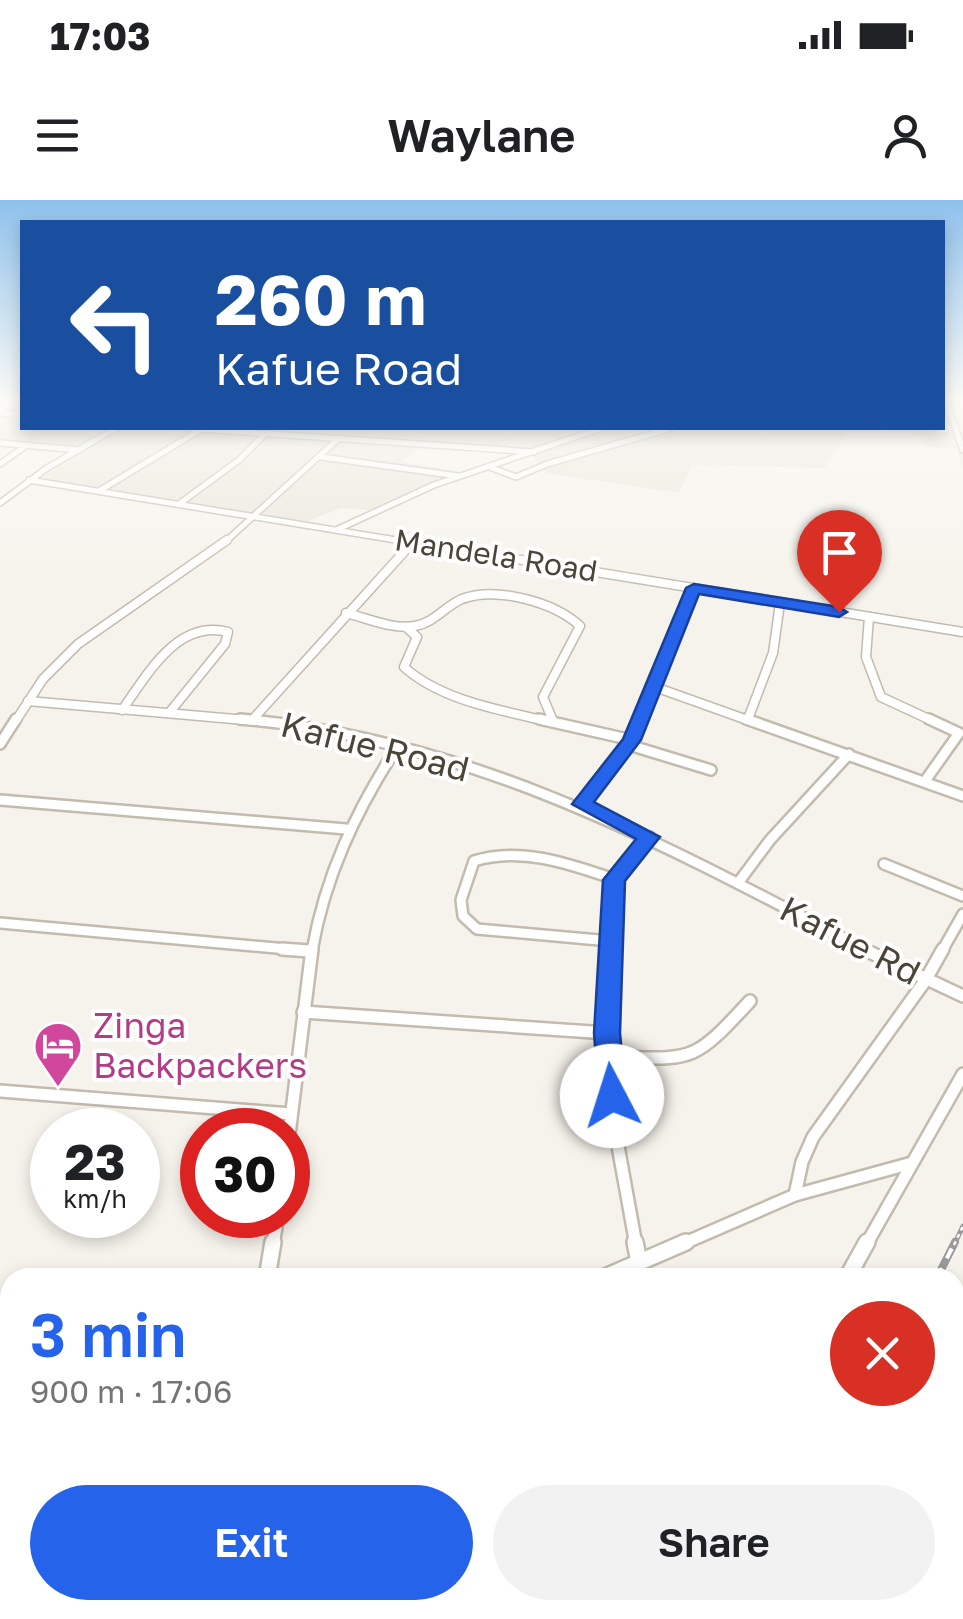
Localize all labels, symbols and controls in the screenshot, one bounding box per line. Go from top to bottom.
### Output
text: 17:03 [50,13,150,58]
icon: menu [30,108,85,163]
text: Waylane [388,108,575,162]
icon: person [878,108,933,163]
text: 260 m [215,256,426,340]
icon: left [50,260,180,390]
text: Kafue Road [215,341,462,395]
pin [797,510,882,613]
street label: Mandela Road [392,521,600,589]
icon: arrive [812,525,867,580]
street label: Kafue Road [277,702,474,790]
street label: Kafue Rd [773,887,928,993]
place label: Zinga Backpackers [93,1004,307,1086]
hotel icon: Zinga Backpackers [32,1020,84,1088]
position arrow [560,1044,664,1148]
speed limit sign: 30 [180,1108,310,1238]
text: 23 [64,1131,125,1191]
text: km/h [63,1183,127,1214]
text: 3 min [30,1298,186,1370]
button: close [830,1301,935,1406]
text: 900 m · 17:06 [30,1372,232,1410]
button: Exit [30,1485,473,1600]
button: Share [493,1485,935,1600]

